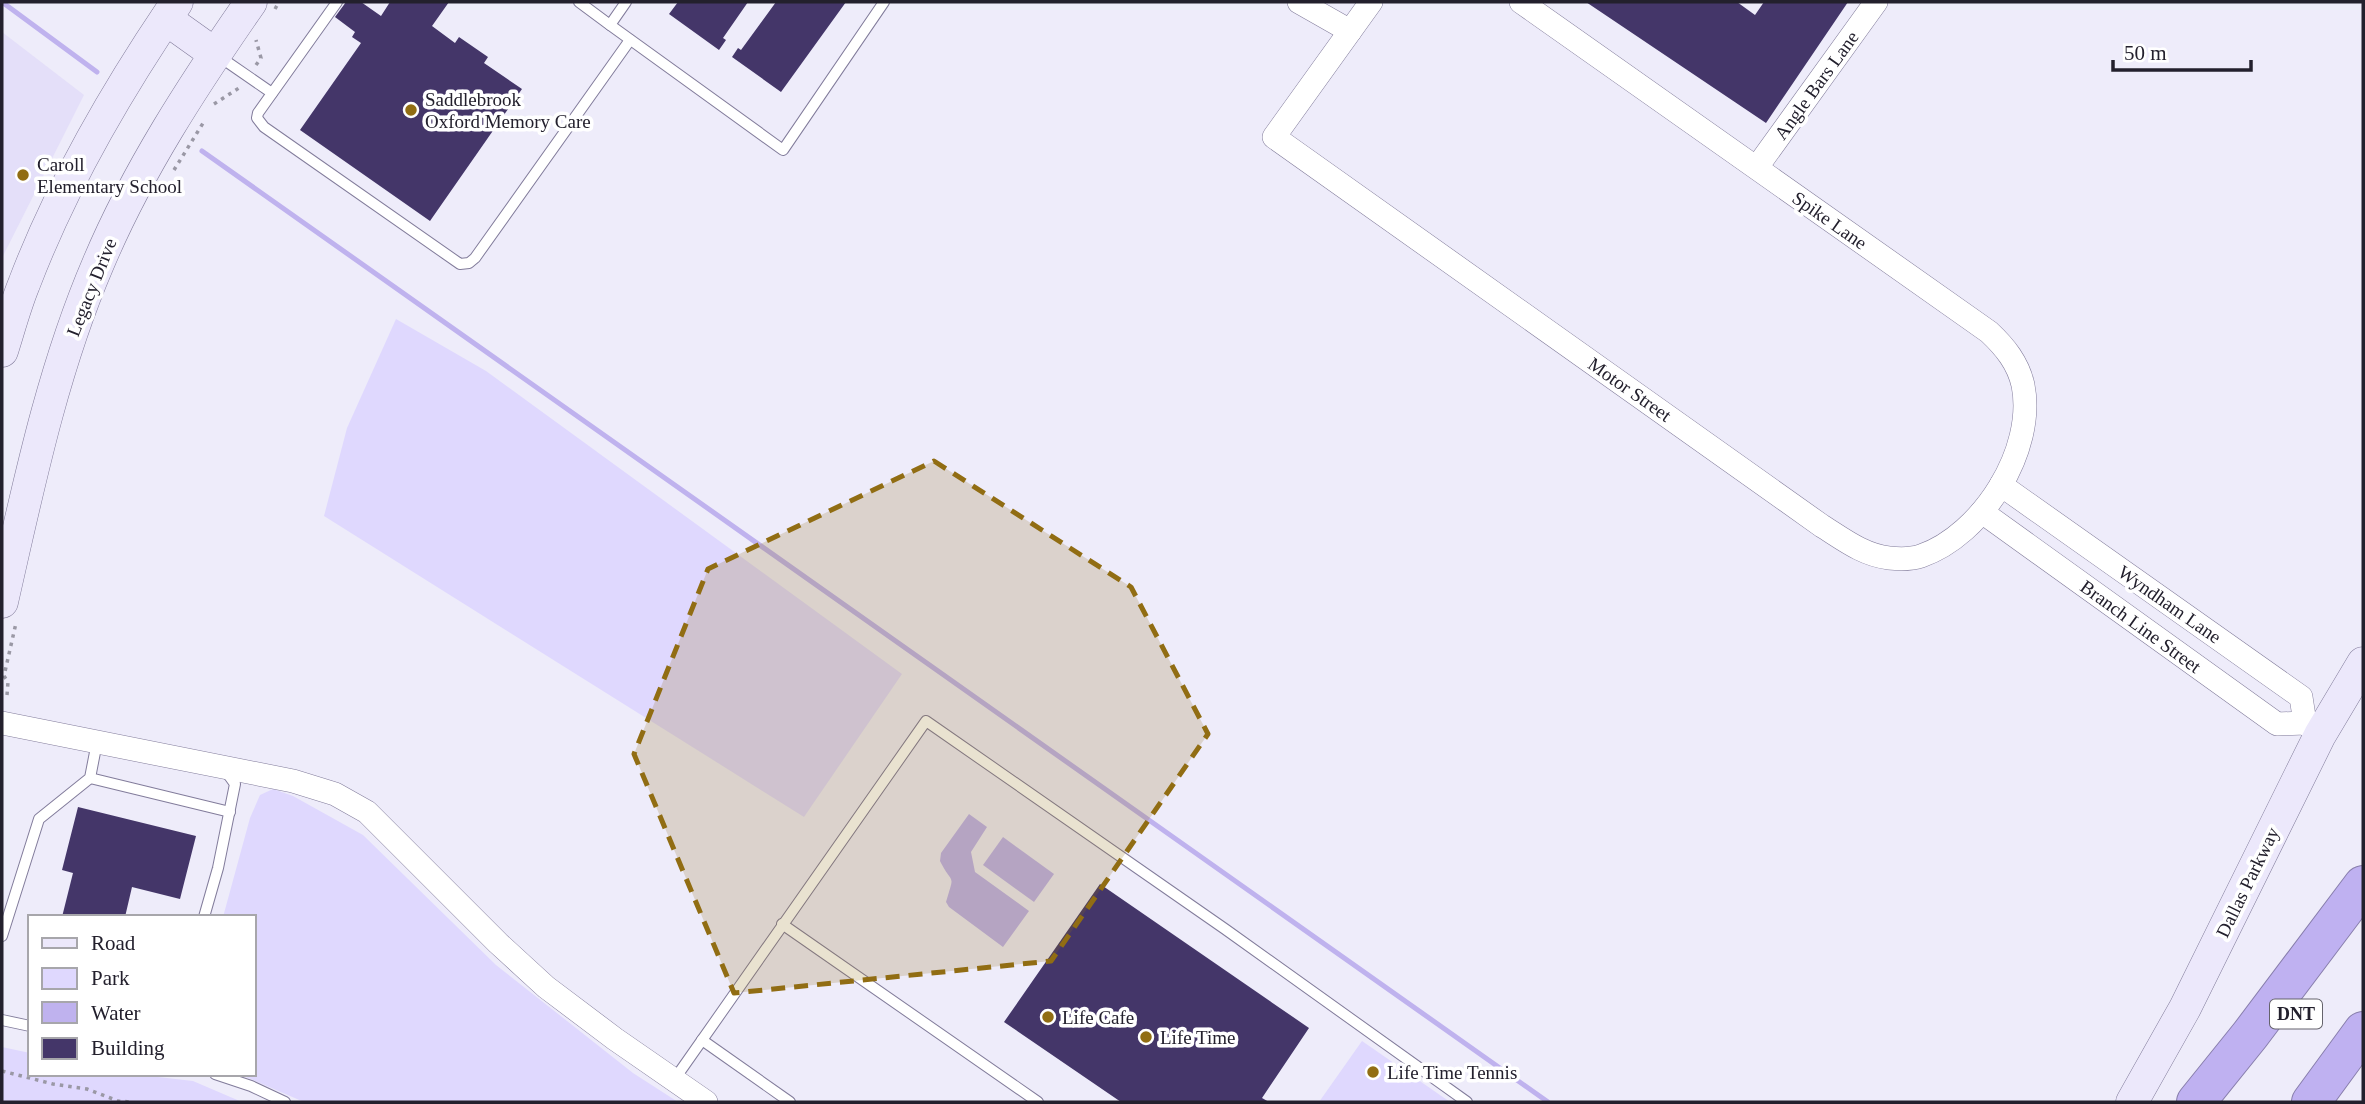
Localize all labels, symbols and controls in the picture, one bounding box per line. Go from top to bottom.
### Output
street label: Angle Bars Lane [1770,27,1863,144]
scale bar [2113,28,2251,72]
text: 50 m [2124,41,2167,65]
place label: Saddlebrook Oxford Memory Care [425,89,591,132]
marker: Saddlebrook Oxford Memory Care [403,102,419,118]
place label: Caroll Elementary School [37,154,182,197]
marker: Caroll Elementary School [15,167,31,183]
street label: Spike Lane [1788,187,1871,254]
street label: Legacy Drive [62,235,121,339]
street label: Motor Street [1584,353,1676,426]
street label: Wyndham Lane [2114,561,2225,648]
street label: Branch Line Street [2076,576,2206,677]
street label: Dallas Parkway [2212,823,2283,941]
legend [28,915,256,1076]
text: Road [91,931,136,955]
text: Park [91,966,130,990]
road number: DNT [2270,1000,2322,1028]
text: Water [91,1001,141,1025]
place label: Life Cafe [1062,1007,1134,1028]
marker: Life Cafe [1040,1009,1056,1025]
place label: Life Time [1160,1027,1235,1048]
marker: Life Time [1138,1029,1154,1045]
text: Building [91,1036,165,1060]
place label: Life Time Tennis [1387,1062,1517,1083]
marker: Life Time Tennis [1365,1064,1381,1080]

